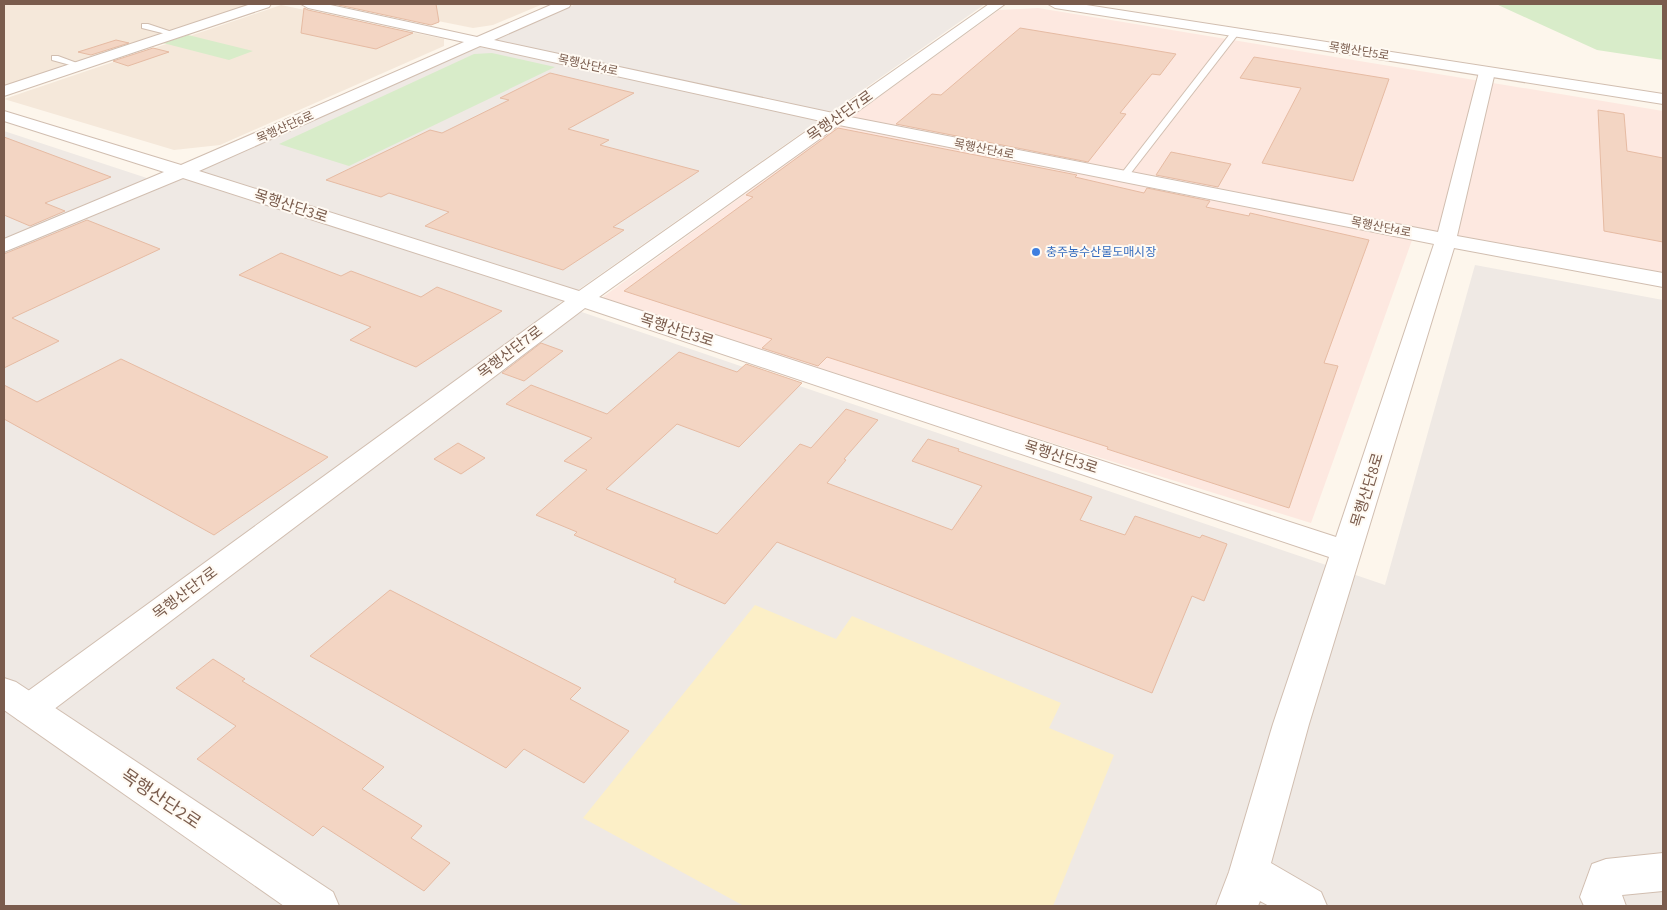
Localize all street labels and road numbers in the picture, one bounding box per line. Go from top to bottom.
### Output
street label: 목행산단5로 [1327,38,1390,65]
street label: 목행산단4로 [556,51,620,80]
street label: 목행산단7로 [803,86,878,147]
street label: 목행산단6로 [254,107,317,148]
street label: 목행산단4로 [952,135,1016,164]
street label: 목행산단3로 [251,185,330,228]
street label: 목행산단4로 [1349,213,1413,242]
street label: 목행산단3로 [637,309,716,352]
street label: 목행산단7로 [473,321,547,384]
street label: 목행산단3로 [1021,436,1100,479]
street label: 목행산단8로 [1346,451,1389,530]
street label: 목행산단7로 [148,562,222,625]
street label: 목행산단2로 [116,763,206,835]

